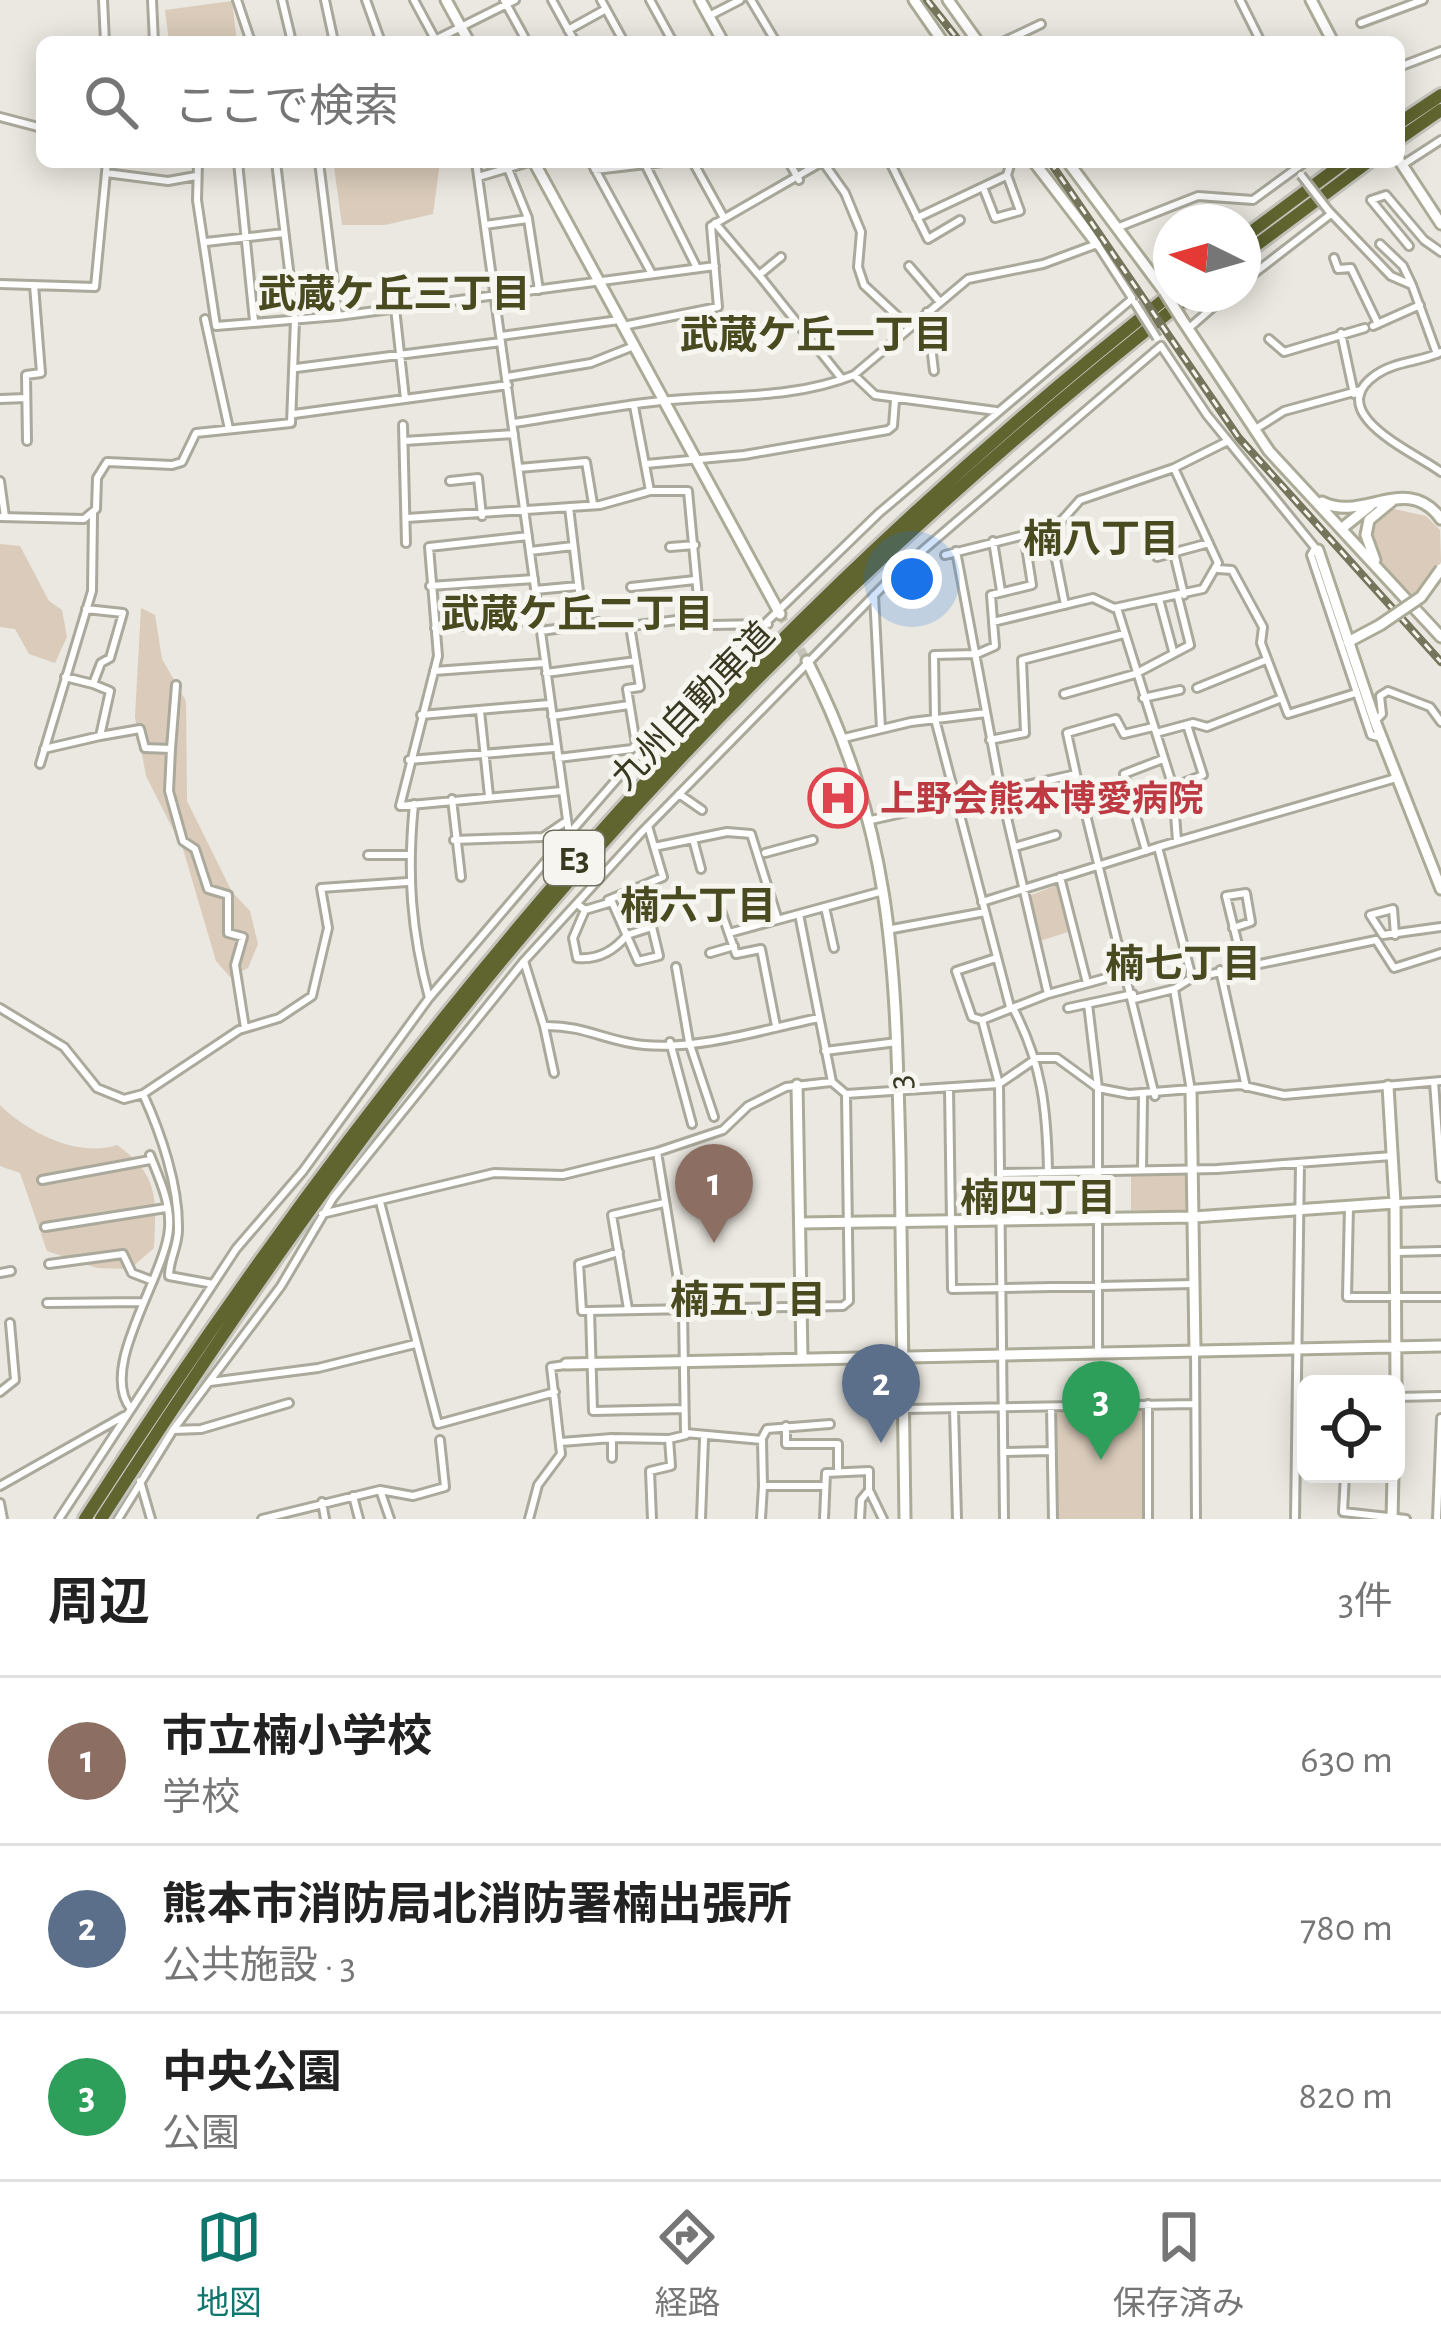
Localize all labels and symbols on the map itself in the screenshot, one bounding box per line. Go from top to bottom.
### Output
north arrow [1153,204,1261,312]
district label: 武蔵ケ丘三丁目 [257,273,531,315]
district label: 武蔵ケ丘一丁目 [679,314,953,356]
district label: 楠八丁目 [1023,518,1179,560]
your location [882,549,942,609]
district label: 武蔵ケ丘二丁目 [440,593,714,635]
street label: 九州自動車道 [604,615,781,797]
hospital icon: 上野会熊本博愛病院 [807,767,869,829]
place label: 上野会熊本博愛病院 [880,780,1204,818]
road number: E3 [544,831,604,885]
district label: 楠六丁目 [620,885,776,927]
district label: 楠七丁目 [1105,943,1261,985]
street label: 3 [882,1074,918,1090]
pin: 1 [675,1144,753,1243]
district label: 楠四丁目 [960,1177,1116,1219]
district label: 楠五丁目 [670,1279,826,1321]
pin: 2 [842,1344,920,1443]
pin: 3 [1062,1361,1140,1460]

